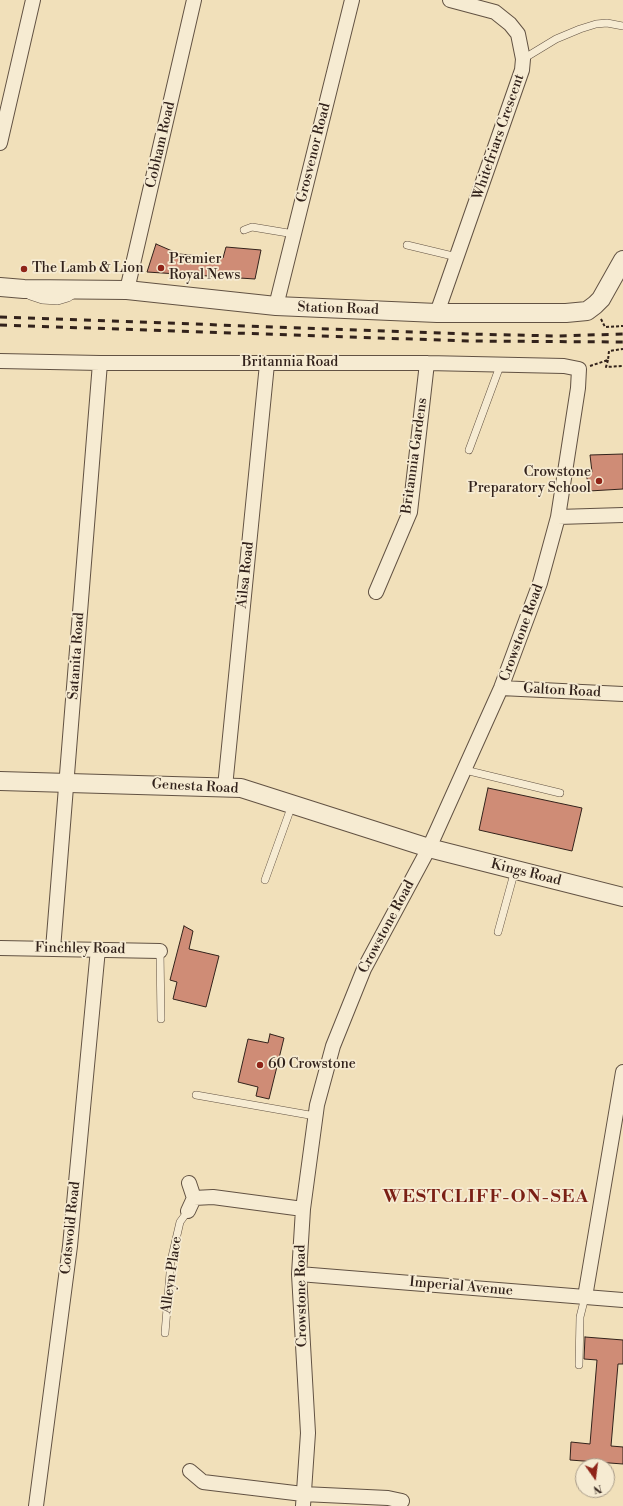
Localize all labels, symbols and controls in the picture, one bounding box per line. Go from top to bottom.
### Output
street label: Whitefriars Crescent [470,72,528,202]
street label: Cobham Road [143,100,179,190]
street label: Grosvenor Road [294,102,334,204]
place label: Premier Royal News [169,252,240,284]
place label: The Lamb & Lion [32,261,144,277]
marker: Premier Royal News [156,263,166,273]
marker: The Lamb & Lion [19,264,29,274]
street label: Station Road [297,299,379,319]
street label: Britannia Road [242,355,338,371]
street label: Britannia Gardens [399,397,431,515]
place label: Crowstone Preparatory School [468,465,591,498]
marker: Crowstone Preparatory School [594,476,604,486]
street label: Ailsa Road [234,541,258,609]
street label: Crowstone Road [497,582,547,684]
street label: Satanita Road [66,612,88,700]
street label: Galton Road [523,681,601,701]
street label: Genesta Road [151,776,239,798]
street label: Kings Road [489,856,563,890]
street label: Crowstone Road [355,878,419,976]
street label: Finchley Road [35,940,125,958]
place label: 60 Crowstone [268,1057,356,1073]
marker: 60 Crowstone [255,1060,265,1070]
street label: Cotswold Road [58,1181,84,1275]
district label: WESTCLIFF-ON-SEA [383,1187,589,1209]
street label: Alleyn Place [158,1235,186,1315]
street label: Crowstone Road [293,1245,311,1347]
street label: Imperial Avenue [409,1274,513,1300]
north arrow [575,1458,615,1498]
text: N [592,1481,604,1497]

